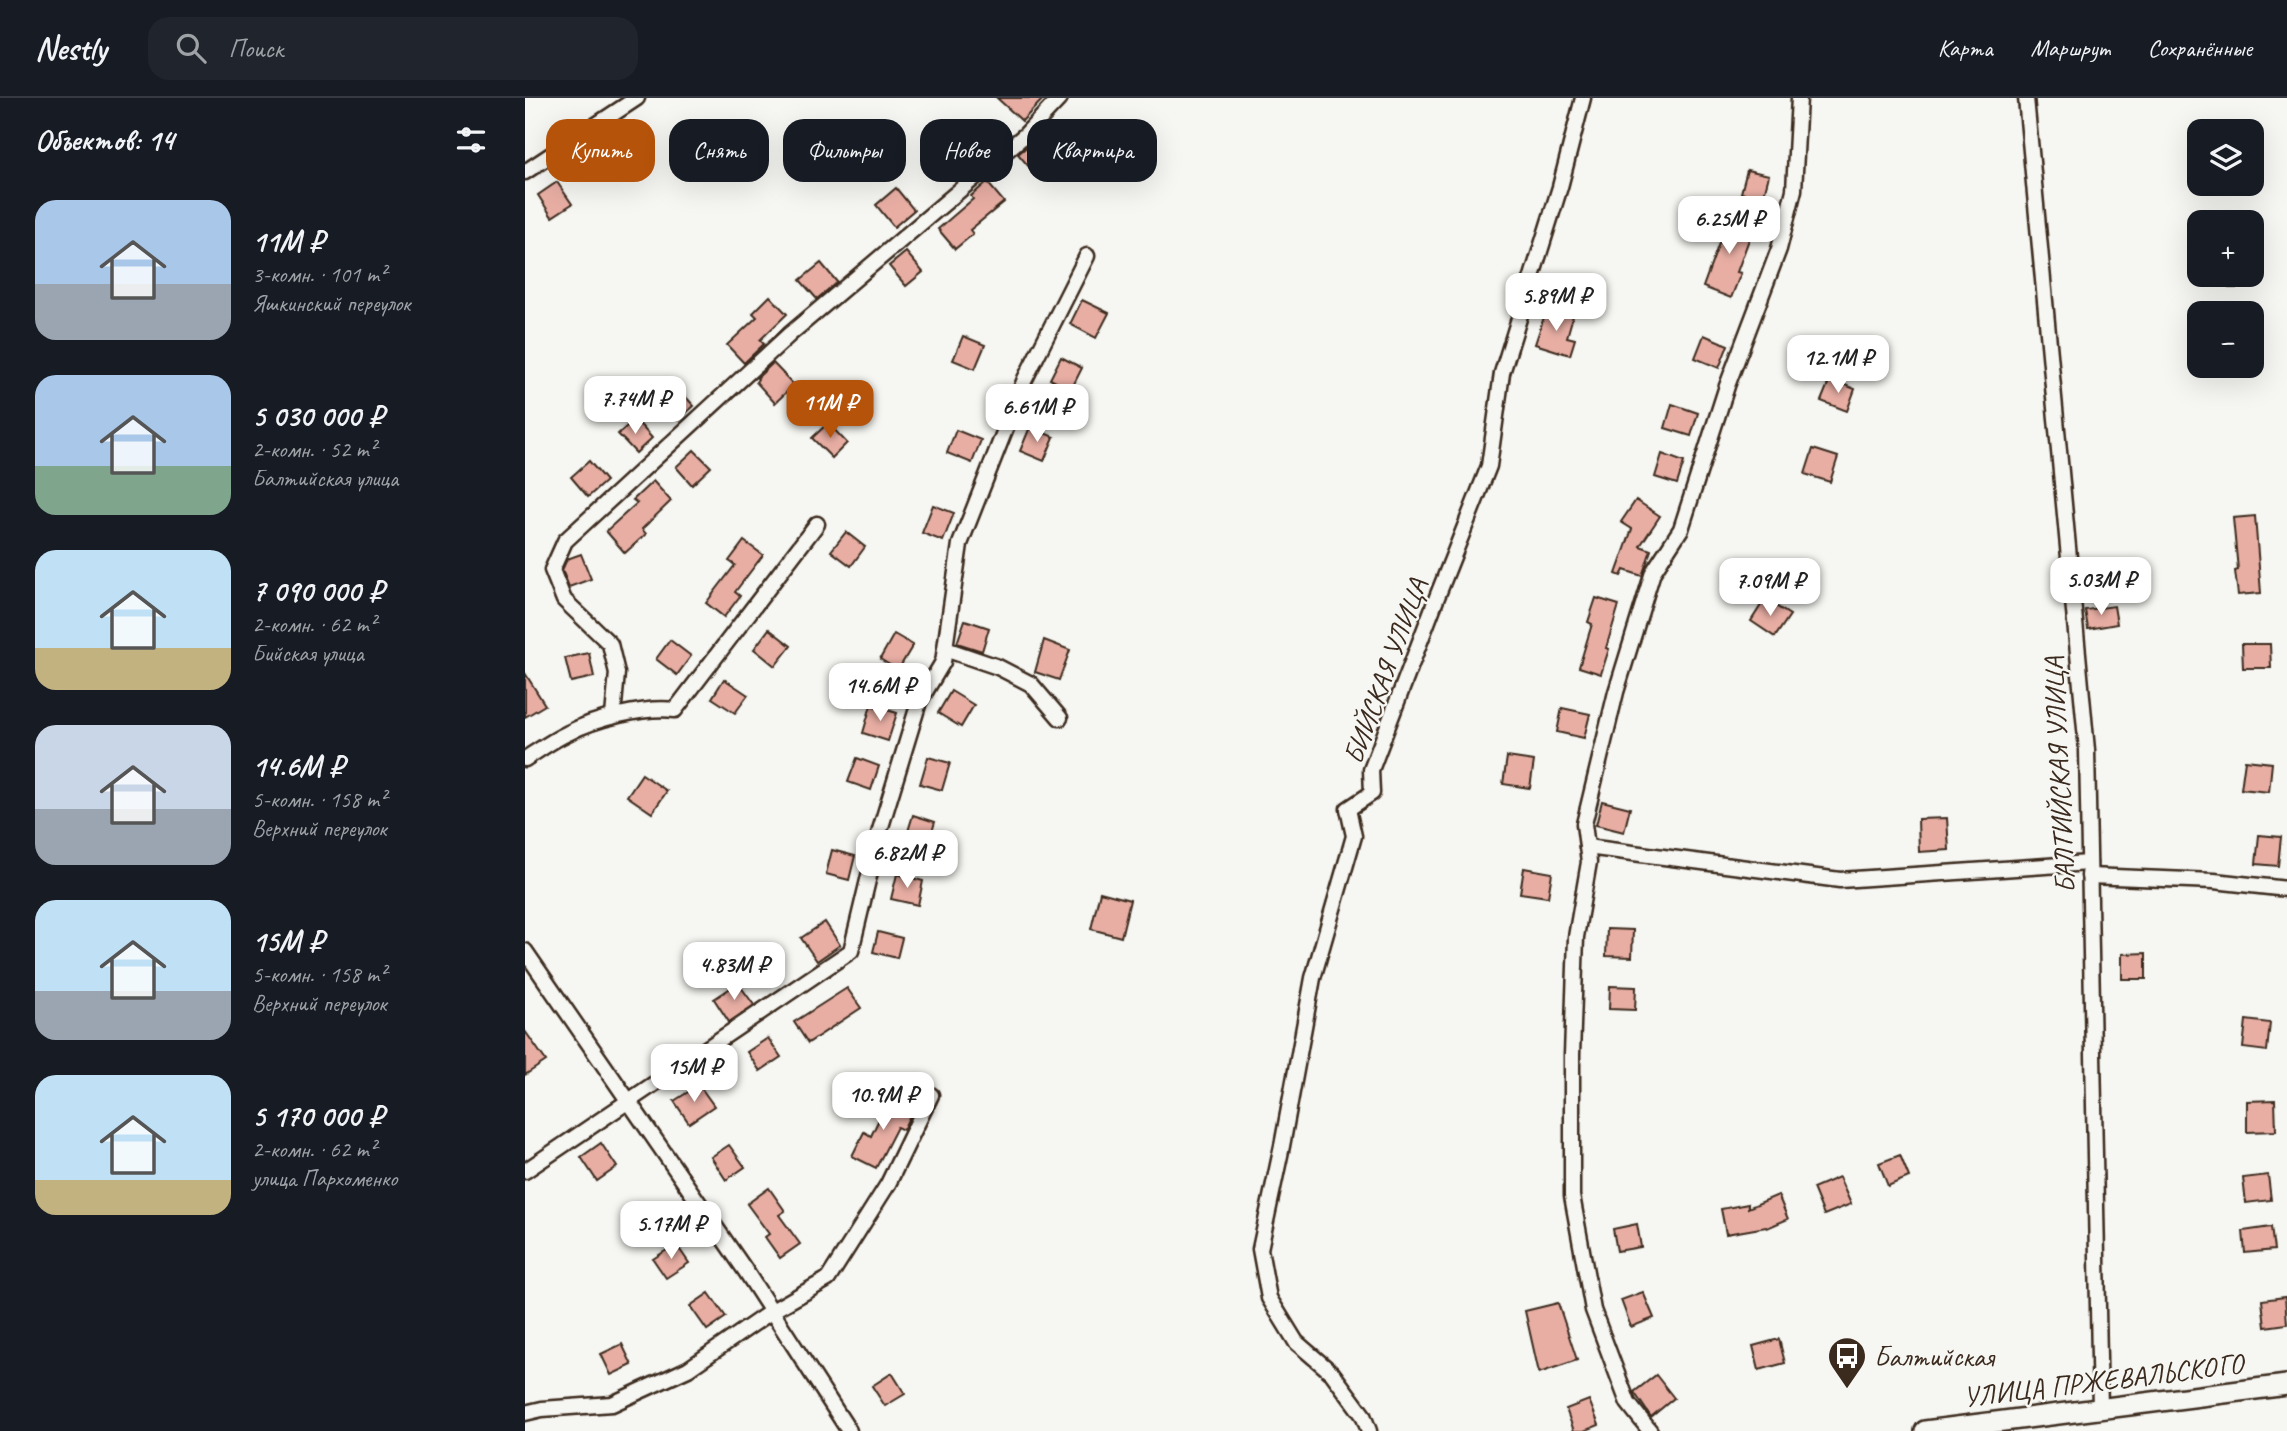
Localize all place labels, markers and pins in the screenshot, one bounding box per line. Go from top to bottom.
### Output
pin: 6.25M ₽ [1664,197,1794,256]
pin: 5.89M ₽ [1491,274,1621,333]
pin: 12.1M ₽ [1773,336,1903,395]
pin: 7.74M ₽ [570,376,700,436]
pin: 11M ₽ [781,380,879,440]
pin: 6.61M ₽ [972,384,1102,444]
pin: 5.03M ₽ [2036,558,2166,617]
pin: 7.09M ₽ [1705,559,1835,618]
pin: 14.6M ₽ [815,664,945,723]
pin: 6.82M ₽ [842,830,972,890]
pin: 4.83M ₽ [669,942,799,1002]
pin: 15M ₽ [645,1044,743,1104]
pin: 10.9M ₽ [818,1072,948,1132]
pin: 5.17M ₽ [606,1202,736,1261]
bus stop icon: Балтийская [1826,1335,1868,1390]
place label: Балтийская [1874,1339,1996,1374]

